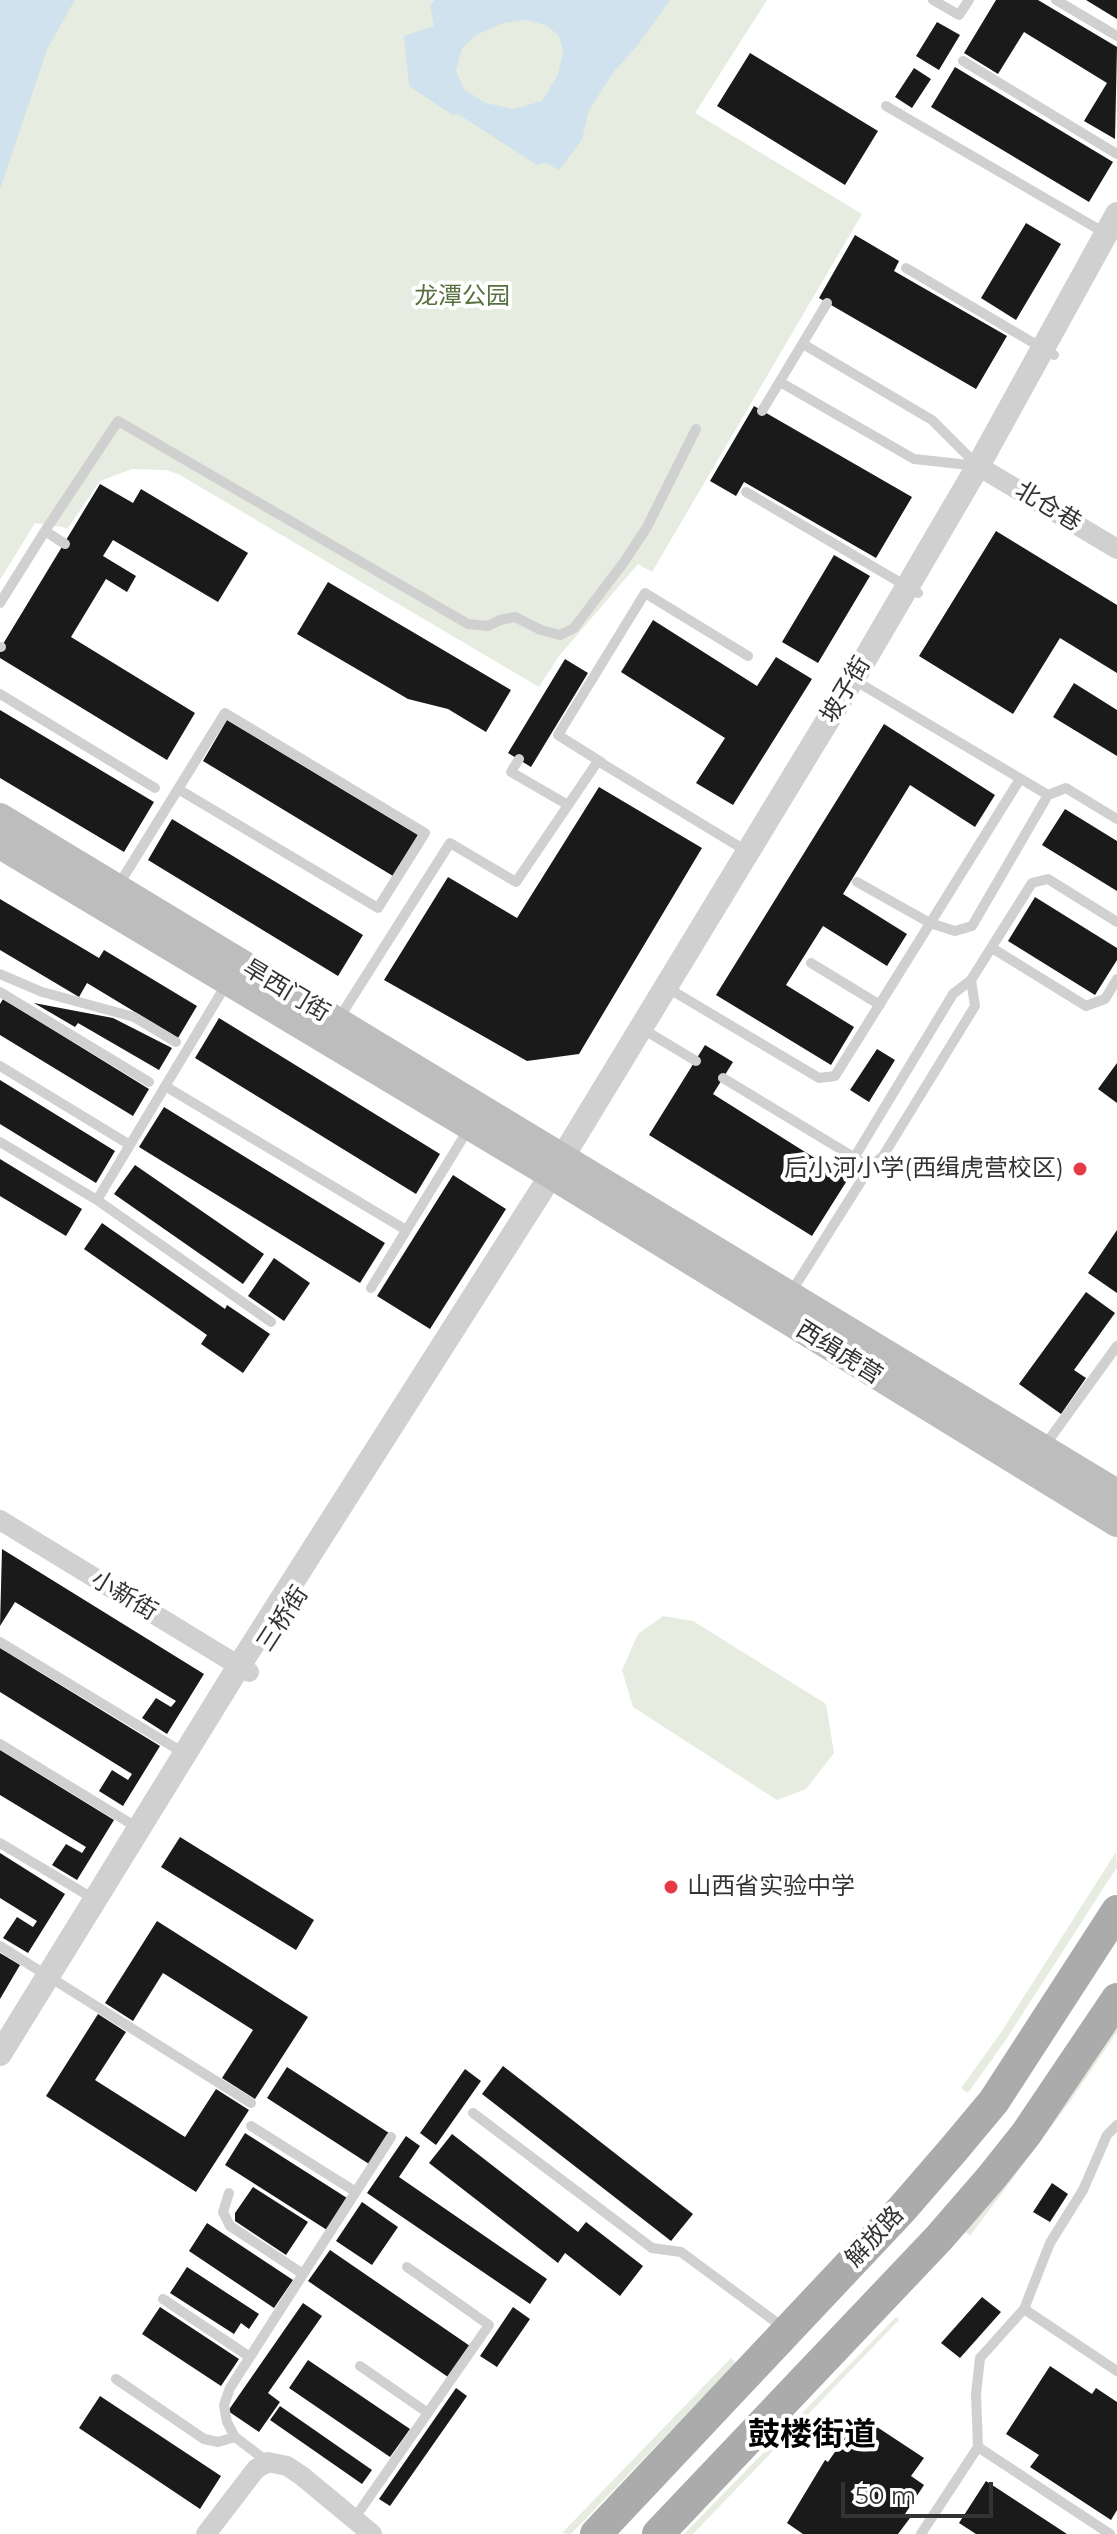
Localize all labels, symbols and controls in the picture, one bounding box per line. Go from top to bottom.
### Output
park label: 龙潭公园 [414,283,510,311]
street label: 北仓巷 [1010,476,1086,538]
street label: 坡子街 [815,652,877,728]
street label: 旱西门街 [237,954,335,1028]
place label: 后小河小学(西缉虎营校区) [784,1155,1064,1183]
marker: 后小河小学(西缉虎营校区) [1071,1160,1089,1178]
street label: 西缉虎营 [791,1315,887,1391]
street label: 小新街 [86,1565,162,1627]
street label: 三桥街 [251,1581,315,1657]
place label: 山西省实验中学 [687,1873,855,1901]
marker: 山西省实验中学 [662,1878,680,1896]
street label: 解放路 [840,2201,910,2273]
district label: 鼓楼街道 [748,2417,876,2455]
scale bar [845,2466,997,2516]
text: 50 m [855,2481,916,2510]

